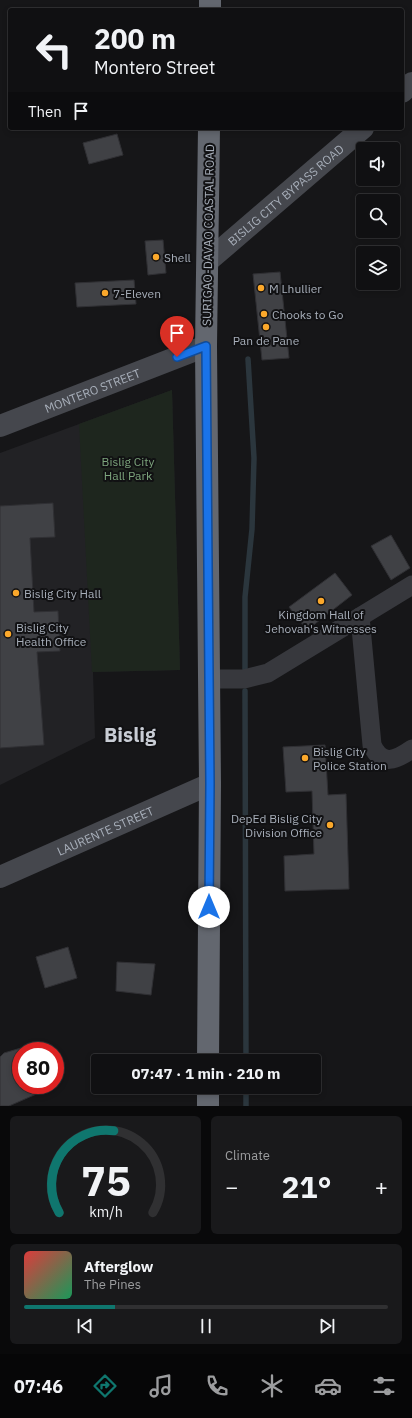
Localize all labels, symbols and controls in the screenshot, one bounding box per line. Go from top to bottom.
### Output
text: 200 m [94,20,176,57]
icon: left [28,24,80,76]
text: Montero Street [94,56,215,79]
icon: arrive [70,100,92,122]
text: Then [28,102,62,121]
street label: BISLIG CITY BYPASS ROAD [224,141,346,248]
map controls [356,142,400,290]
button: sound [356,142,400,186]
street label: SURIGAO-DAVAO COASTAL ROAD [199,144,217,326]
button: search [356,194,400,238]
button: layers [356,246,400,290]
place label: Shell [164,250,191,265]
marker: Shell [151,252,161,262]
place label: M Lhullier [269,281,322,296]
marker: M Lhullier [256,283,266,293]
place label: 7-Eleven [113,286,161,301]
marker: 7-Eleven [100,288,110,298]
place label: Chooks to Go [272,307,344,322]
marker: Chooks to Go [259,309,269,319]
pin [160,316,194,357]
icon: arrive [166,322,188,344]
marker: Pan de Pane [261,322,271,332]
place label: Pan de Pane [233,333,300,348]
street label: MONTERO STREET [42,365,143,416]
park label: Bislig City Hall Park [102,454,154,483]
place label: Bislig City Hall [24,586,101,601]
marker: Bislig City Hall [11,588,21,598]
marker: Kingdom Hall of Jehovah's Witnesses [316,596,326,606]
place label: Kingdom Hall of Jehovah's Witnesses [265,607,377,636]
place label: Bislig City Health Office [16,620,87,649]
marker: Bislig City Health Office [3,629,13,639]
district label: Bislig [104,721,157,748]
place label: Bislig City Police Station [313,744,387,773]
marker: Bislig City Police Station [300,753,310,763]
street label: LAURENTE STREET [55,802,156,858]
place label: DepEd Bislig City Division Office [231,811,322,840]
marker: DepEd Bislig City Division Office [325,820,335,830]
position arrow [188,886,230,928]
speed limit sign: 80 [12,1042,64,1094]
text: 07:47 · 1 min · 210 m [132,1064,280,1083]
text: Climate [225,1147,270,1164]
text: 75 [81,1153,130,1207]
text: 21° [281,1167,332,1206]
text: − [225,1172,238,1201]
text: + [375,1172,388,1201]
text: km/h [89,1202,122,1221]
text: Afterglow [84,1257,153,1276]
text: The Pines [84,1276,141,1293]
icon: previous [74,1315,96,1337]
icon: pause [195,1315,217,1337]
icon: next [316,1315,338,1337]
icon: directions [91,1372,119,1400]
icon: music [147,1372,175,1400]
icon: phone [203,1372,231,1400]
icon: climate [258,1372,286,1400]
icon: car [314,1372,342,1400]
icon: filters [370,1372,398,1400]
text: 07:46 [14,1375,63,1398]

